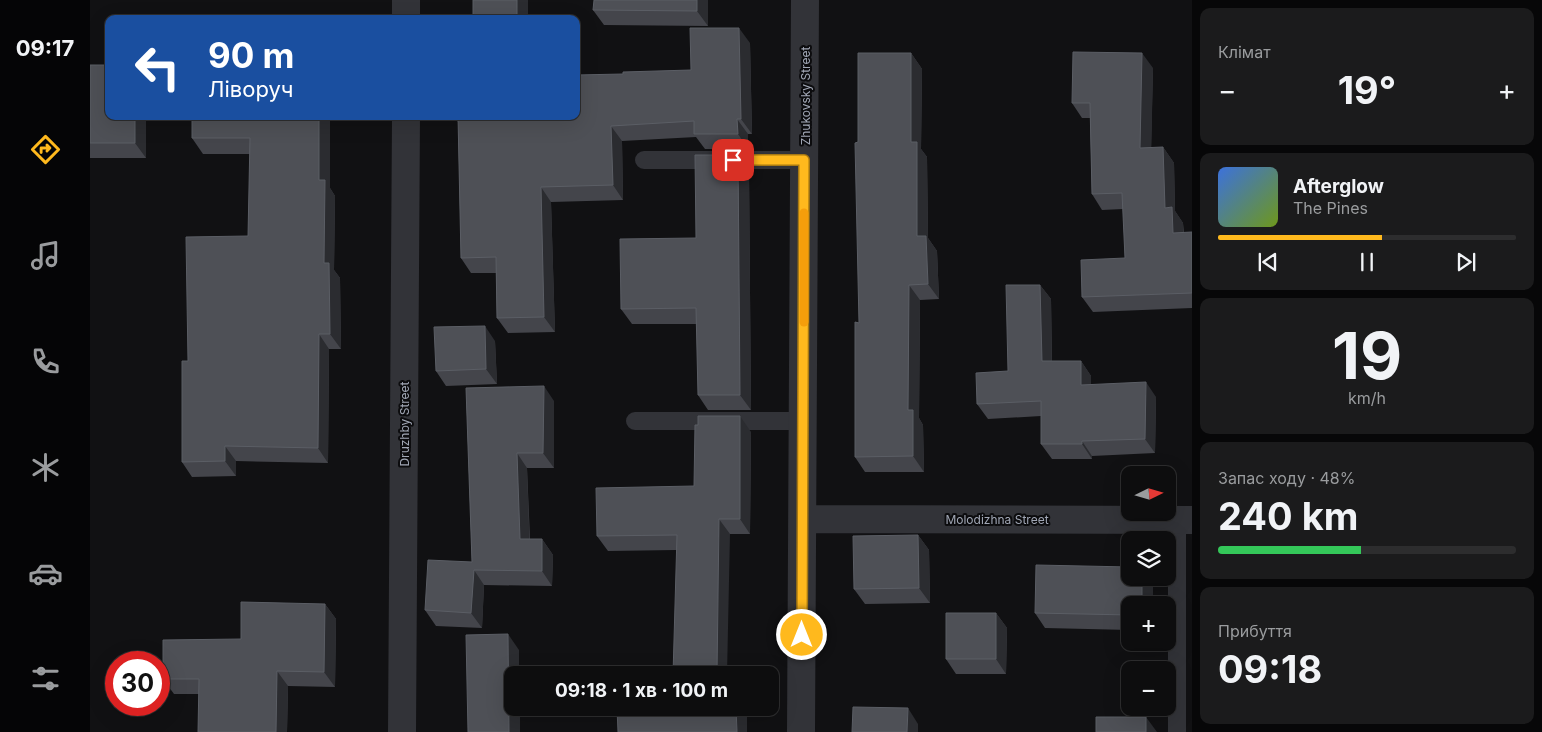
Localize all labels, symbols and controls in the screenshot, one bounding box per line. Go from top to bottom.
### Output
text: 90 m [208,34,295,76]
text: 09:17 [16,35,74,61]
icon: left [125,35,190,100]
text: Клімат [1218,42,1271,62]
street label: Zhukovsky Street [798,47,813,145]
text: 19° [1338,67,1396,113]
text: − [1218,73,1237,107]
text: + [1497,73,1516,107]
text: Ліворуч [208,76,293,102]
icon: directions [28,132,63,167]
pin [712,139,754,181]
icon: arrive [719,146,747,174]
text: Afterglow [1293,175,1384,198]
text: The Pines [1293,198,1368,218]
icon: music [28,238,63,273]
icon: previous [1254,248,1282,276]
icon: pause [1353,248,1381,276]
icon: next [1452,248,1480,276]
text: 19 [1332,316,1402,395]
icon: phone [28,344,63,379]
street label: Druzhby Street [397,381,412,467]
text: km/h [1348,388,1386,408]
icon: climate [28,450,63,485]
north arrow [1121,466,1176,521]
map controls [1121,466,1176,716]
text: Запас ходу · 48% [1218,468,1355,488]
text: 240 km [1218,493,1358,539]
street label: Molodizhna Street [945,512,1049,527]
button: layers [1121,531,1176,586]
icon: car [28,556,63,591]
button: + [1121,596,1176,651]
position arrow [775,608,827,660]
text: Прибуття [1218,621,1292,641]
text: 09:18 [1218,646,1322,692]
speed limit sign: 30 [105,651,170,716]
icon: filters [28,661,63,696]
button: − [1121,661,1176,716]
text: 09:18 · 1 хв · 100 m [555,679,728,702]

